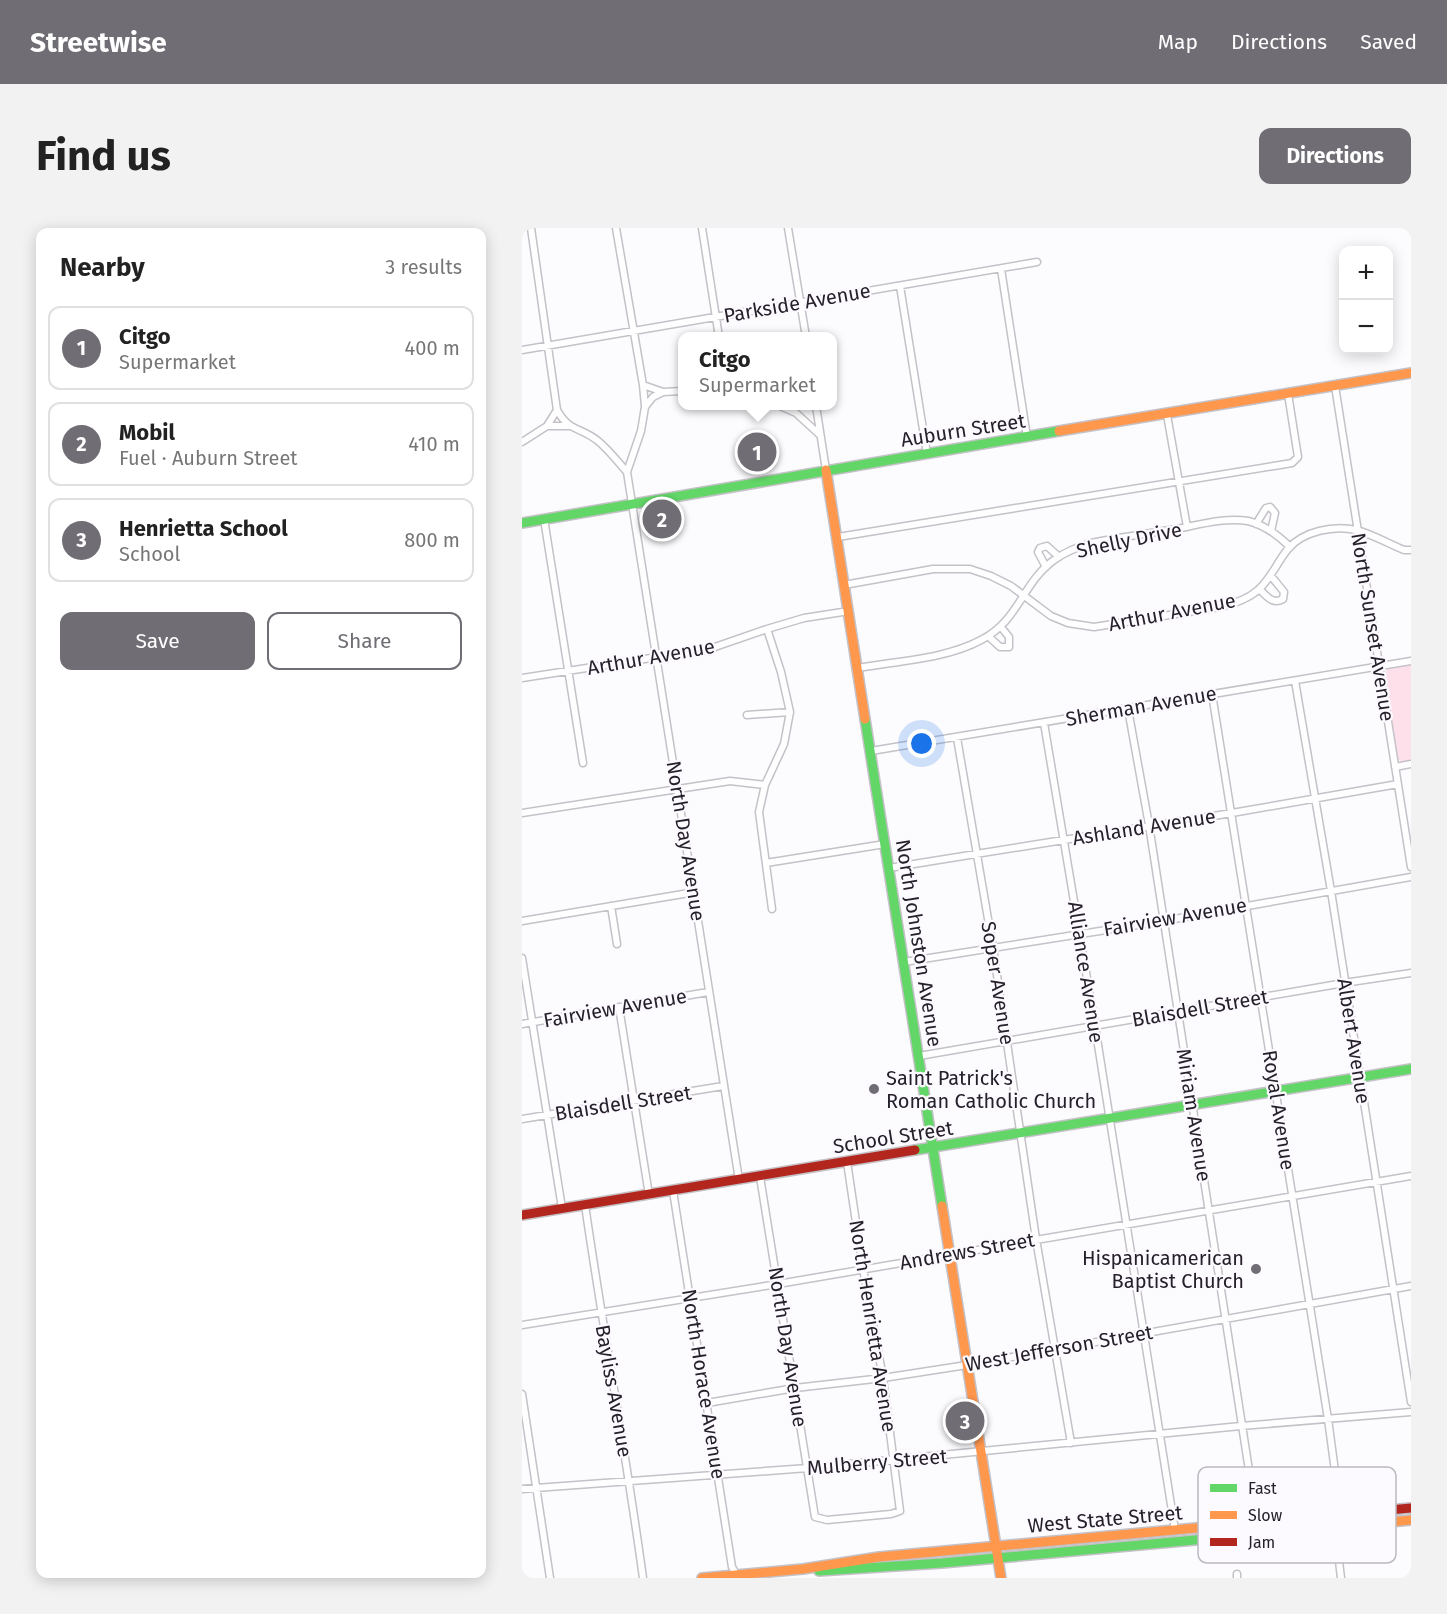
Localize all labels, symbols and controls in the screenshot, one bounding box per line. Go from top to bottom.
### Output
text: Streetwise [30,26,167,59]
text: Map [1158,29,1198,55]
text: Directions [1231,29,1327,55]
text: Saved [1360,29,1417,55]
button: Directions [1259,128,1411,184]
text: Find us [36,131,171,181]
map controls [1339,246,1393,354]
button: + [1339,246,1393,300]
text: Nearby [60,252,145,283]
text: 3 results [385,255,462,279]
street label: Parkside Avenue [722,278,872,328]
button: − [1339,300,1393,354]
text: Citgo [119,323,171,350]
popup [678,332,837,410]
text: 1 [77,336,86,360]
text: 400 m [405,336,460,360]
text: Citgo [699,346,751,373]
text: Supermarket [119,350,236,374]
text: Supermarket [699,373,816,397]
street label: Auburn Street [899,408,1028,452]
text: Mobil [119,419,175,446]
pin: 1 [738,430,776,474]
text: 2 [76,432,87,456]
text: 410 m [408,432,460,456]
text: Fuel · Auburn Street [119,446,298,470]
pin: 2 [642,496,682,542]
text: Henrietta School [119,515,288,542]
street label: Shelly Drive [1074,517,1184,563]
text: 3 [76,528,87,552]
text: 800 m [404,528,460,552]
street label: North Sunset Avenue [1346,531,1400,723]
text: School [119,542,180,566]
street label: Arthur Avenue [1106,588,1238,636]
button: Save [60,612,255,670]
button: Share [267,612,462,670]
street label: Arthur Avenue [585,634,717,680]
street label: Sherman Avenue [1064,681,1218,731]
your location [907,729,936,758]
street label: North Day Avenue [661,759,711,923]
street label: Ashland Avenue [1071,804,1217,850]
street label: North Johnston Avenue [891,837,947,1049]
street label: Fairview Avenue [1101,893,1249,941]
street label: Alliance Avenue [1063,899,1109,1045]
street label: Soper Avenue [976,920,1020,1046]
street label: Albert Avenue [1332,977,1376,1105]
street label: Fairview Avenue [541,984,689,1032]
street label: Blaisdell Street [1130,984,1271,1032]
street label: Miriam Avenue [1172,1047,1216,1183]
street label: Royal Avenue [1258,1048,1300,1172]
place label: Saint Patrick's Roman Catholic Church [886,1066,1096,1113]
street label: Blaisdell Street [553,1080,694,1126]
marker: Saint Patrick's Roman Catholic Church [867,1082,881,1096]
street label: School Street [831,1116,955,1158]
street label: North Henrietta Avenue [844,1218,902,1434]
street label: Andrews Street [898,1227,1037,1275]
place label: Hispanicamerican Baptist Church [1082,1246,1244,1293]
marker: Hispanicamerican Baptist Church [1249,1262,1263,1276]
street label: North Day Avenue [763,1265,813,1429]
street label: North Horace Avenue [677,1287,731,1481]
street label: West Jefferson Street [963,1320,1155,1376]
street label: Bayliss Avenue [591,1323,637,1459]
pin: 3 [946,1398,984,1444]
street label: Mulberry Street [806,1444,949,1480]
legend [1198,1467,1396,1563]
text: Fast [1248,1479,1277,1498]
street label: West State Street [1027,1500,1184,1538]
text: Slow [1248,1506,1283,1525]
text: Jam [1248,1533,1275,1552]

